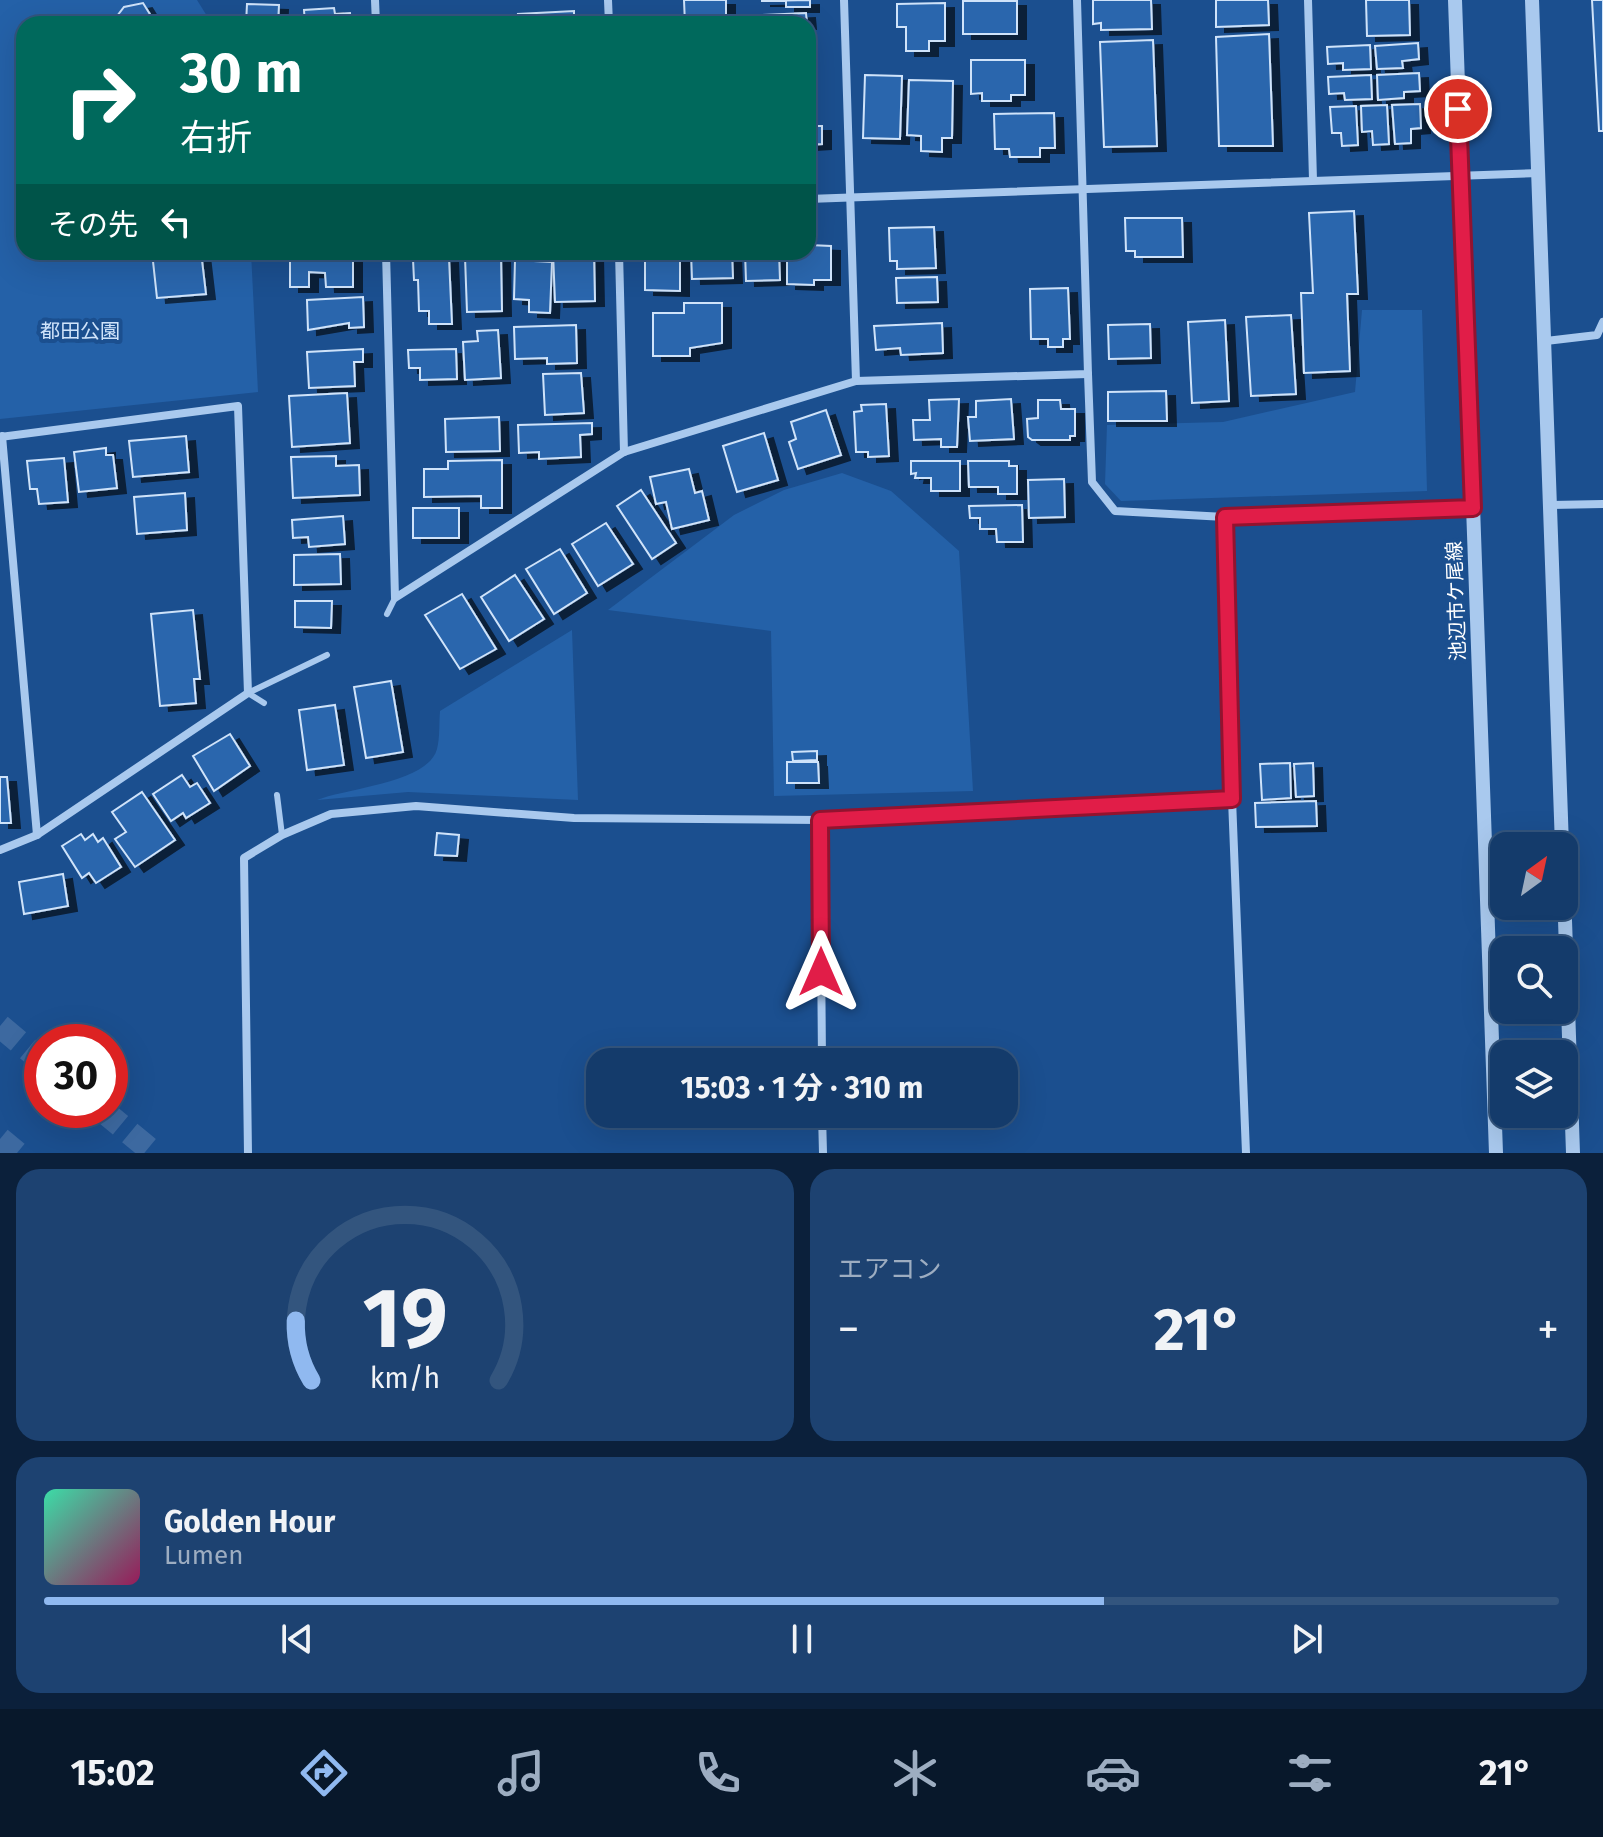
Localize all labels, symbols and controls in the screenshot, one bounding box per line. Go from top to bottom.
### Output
text: 30 m [180,40,302,107]
icon: right [48,48,152,152]
pin [1424,75,1492,143]
icon: arrive [1436,87,1480,131]
text: 右折 [180,116,252,160]
icon: left [154,200,198,244]
text: その先 [48,207,138,243]
park label: 都田公園 [40,319,120,343]
street label: 池辺市ケ尾線 [1442,541,1470,661]
north arrow [1490,832,1578,920]
map controls [1490,832,1578,1128]
position arrow [779,930,863,1014]
button: search [1490,936,1578,1024]
speed limit sign: 30 [24,1024,128,1128]
button: layers [1490,1040,1578,1128]
text: 15:03 · 1 分 · 310 m [681,1070,923,1106]
text: エアコン [838,1254,942,1285]
text: 19 [362,1269,447,1369]
text: 21° [1154,1294,1243,1366]
text: − [838,1303,860,1356]
text: + [1537,1303,1559,1356]
text: km/h [369,1361,440,1396]
text: Golden Hour [164,1504,335,1540]
text: Lumen [164,1540,243,1571]
icon: previous [275,1617,319,1661]
icon: pause [780,1617,824,1661]
icon: next [1285,1617,1329,1661]
icon: directions [296,1745,352,1801]
icon: music [493,1745,549,1801]
icon: phone [690,1745,746,1801]
icon: climate [887,1745,943,1801]
icon: car [1085,1745,1141,1801]
icon: filters [1282,1745,1338,1801]
text: 15:02 [71,1751,155,1795]
text: 21° [1479,1751,1532,1795]

